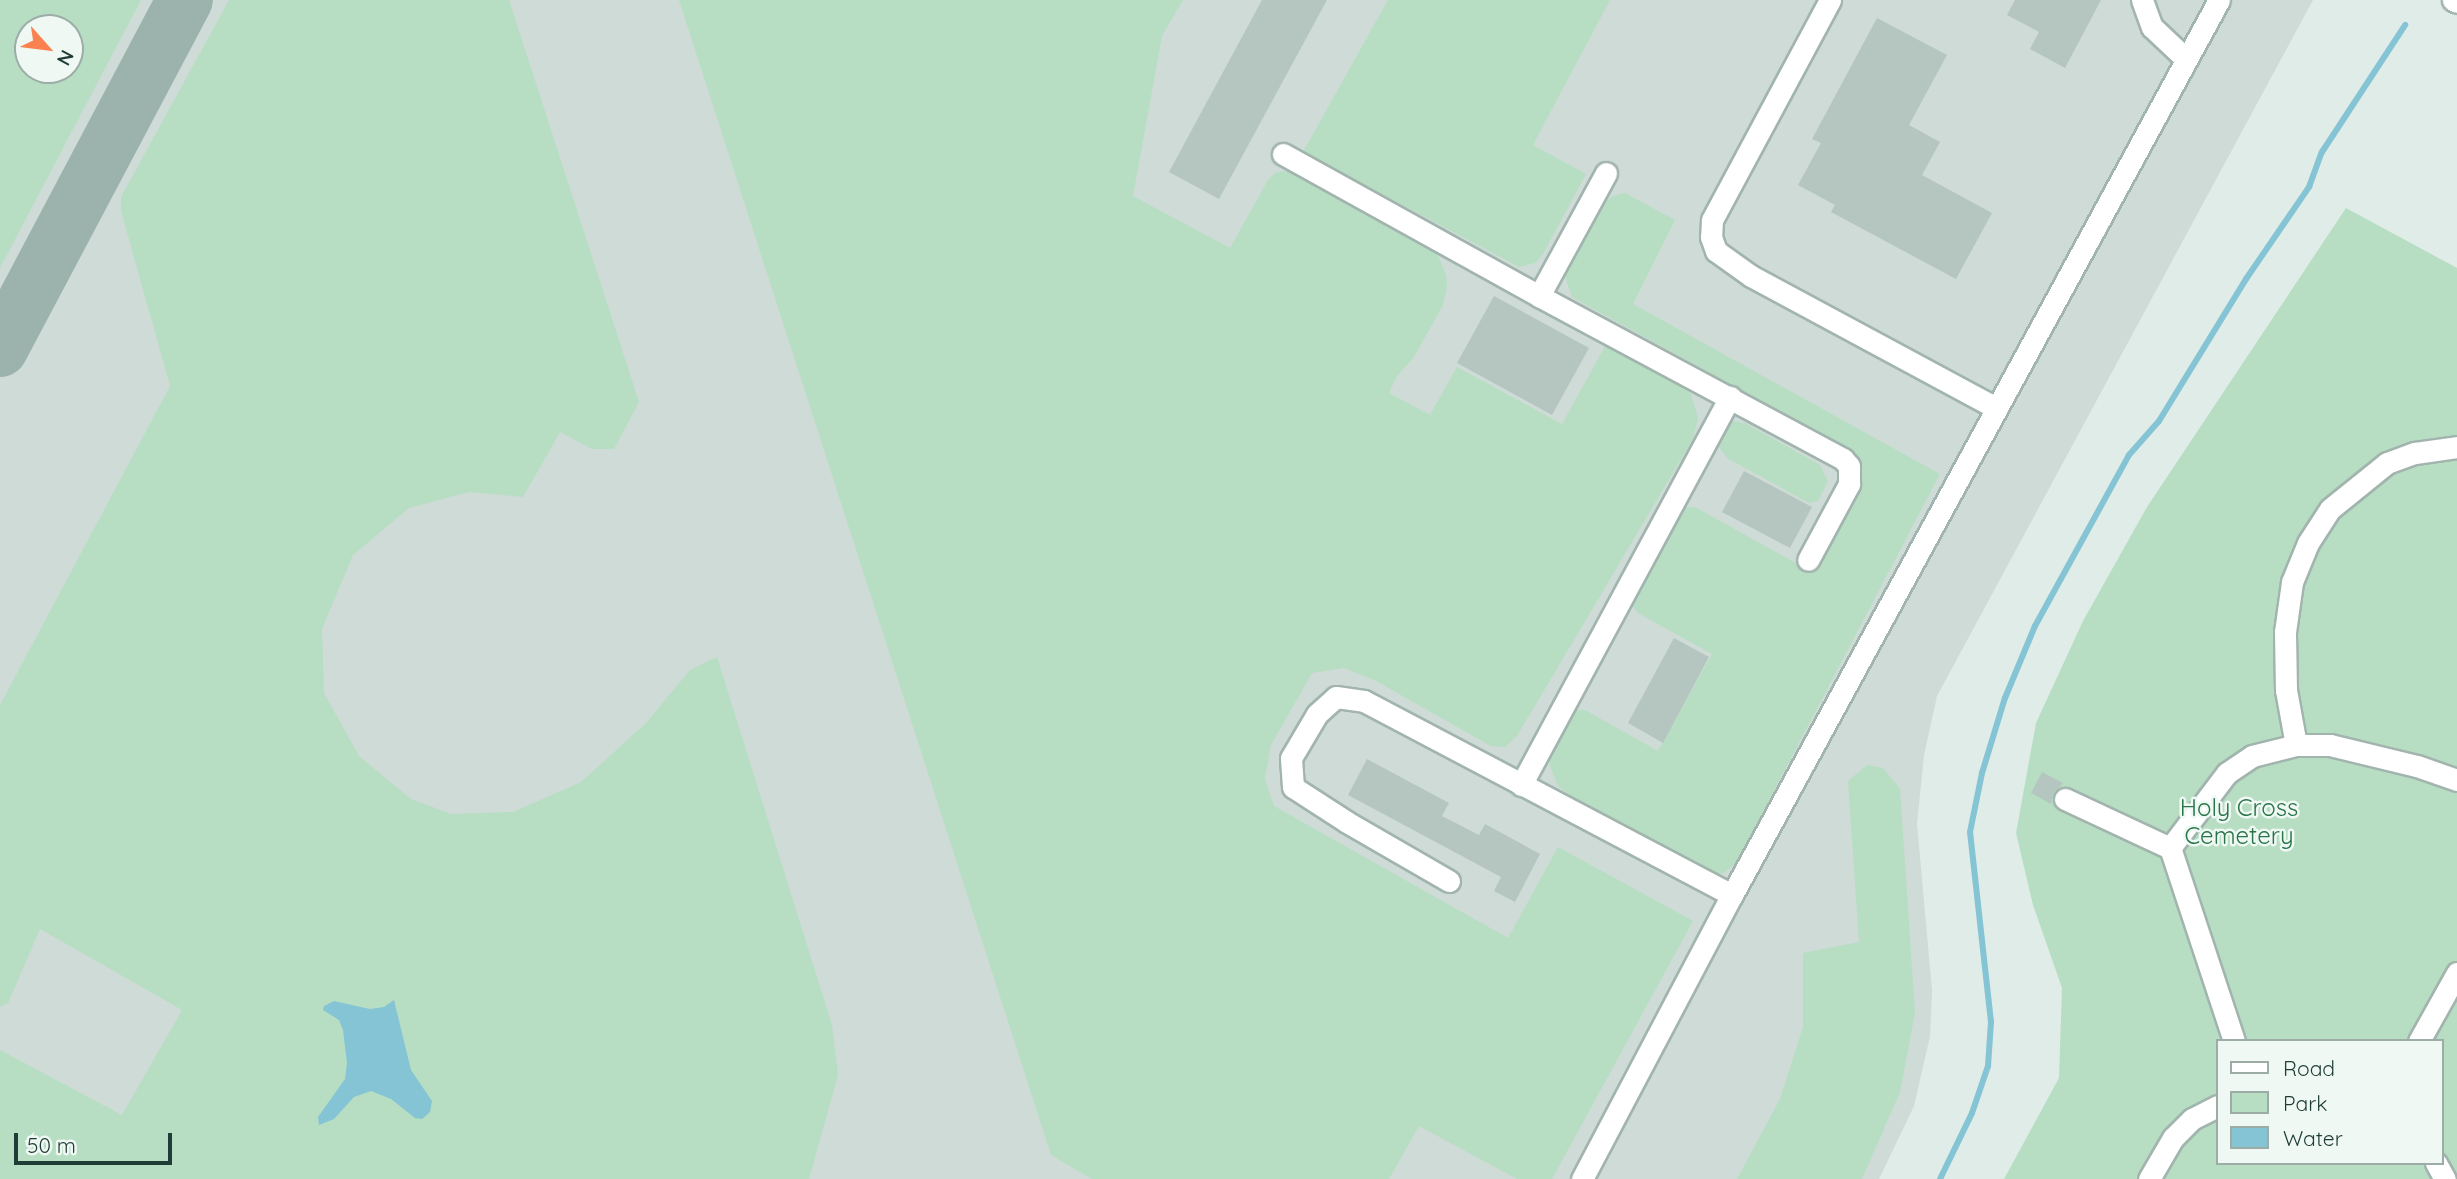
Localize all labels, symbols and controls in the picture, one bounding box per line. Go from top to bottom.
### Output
north arrow [14,14,84,84]
text: N [52,46,80,70]
park label: Holy Cross Cemetery [2180,794,2298,850]
legend [2216,1039,2443,1165]
text: Road [2283,1055,2335,1081]
text: Park [2283,1090,2327,1116]
scale bar [18,1120,175,1164]
text: Water [2283,1125,2343,1151]
text: 50 m [27,1132,76,1158]

